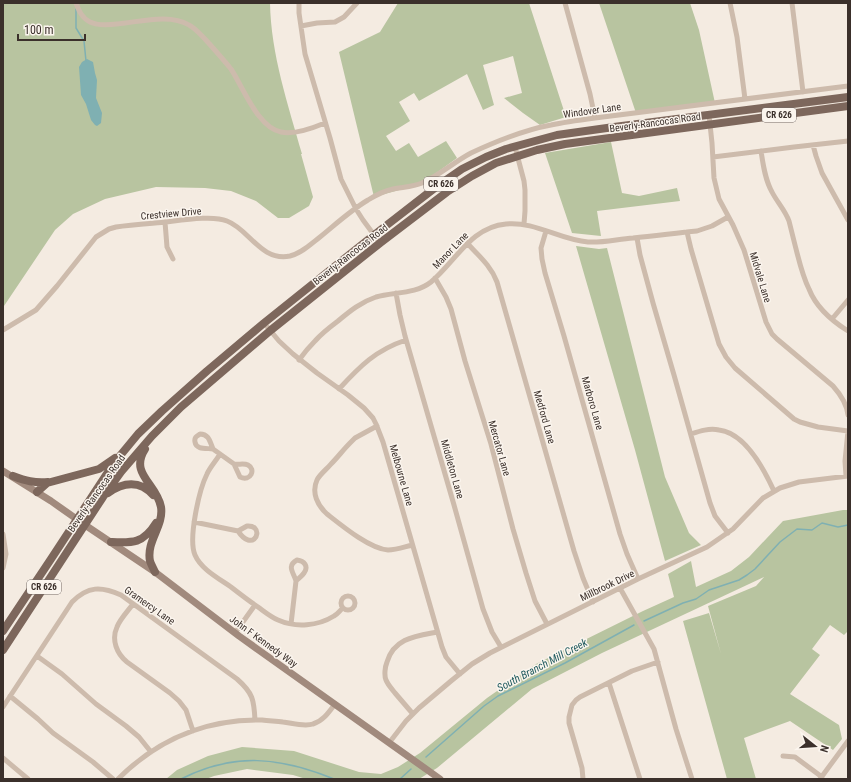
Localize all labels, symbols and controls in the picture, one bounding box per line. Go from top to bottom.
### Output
scale bar [18,16,85,42]
text: 100 m [24,23,54,37]
street label: Windover Lane [563,101,622,120]
road number: CR 626 [762,108,796,122]
street label: Beverly-Rancocas Road [609,111,701,134]
road number: CR 626 [424,177,458,191]
street label: Crestview Drive [140,205,202,222]
street label: Beverly-Rancocas Road [311,222,390,287]
street label: Manor Lane [430,230,471,271]
street label: Midvale Lane [748,251,773,304]
street label: Marboro Lane [580,375,605,431]
street label: Medford Lane [532,389,557,445]
street label: Mercator Lane [486,419,513,477]
street label: Middleton Lane [439,438,466,500]
street label: Melbourne Lane [388,443,416,507]
street label: Beverly-Rancocas Road [66,452,127,534]
street label: Millbrook Drive [578,567,636,603]
road number: CR 626 [27,580,61,594]
street label: Gramercy Lane [122,584,177,627]
street label: John F Kennedy Way [228,613,300,670]
water label: South Branch Mill Creek [495,636,590,695]
north arrow [795,726,835,766]
text: N [817,744,831,754]

